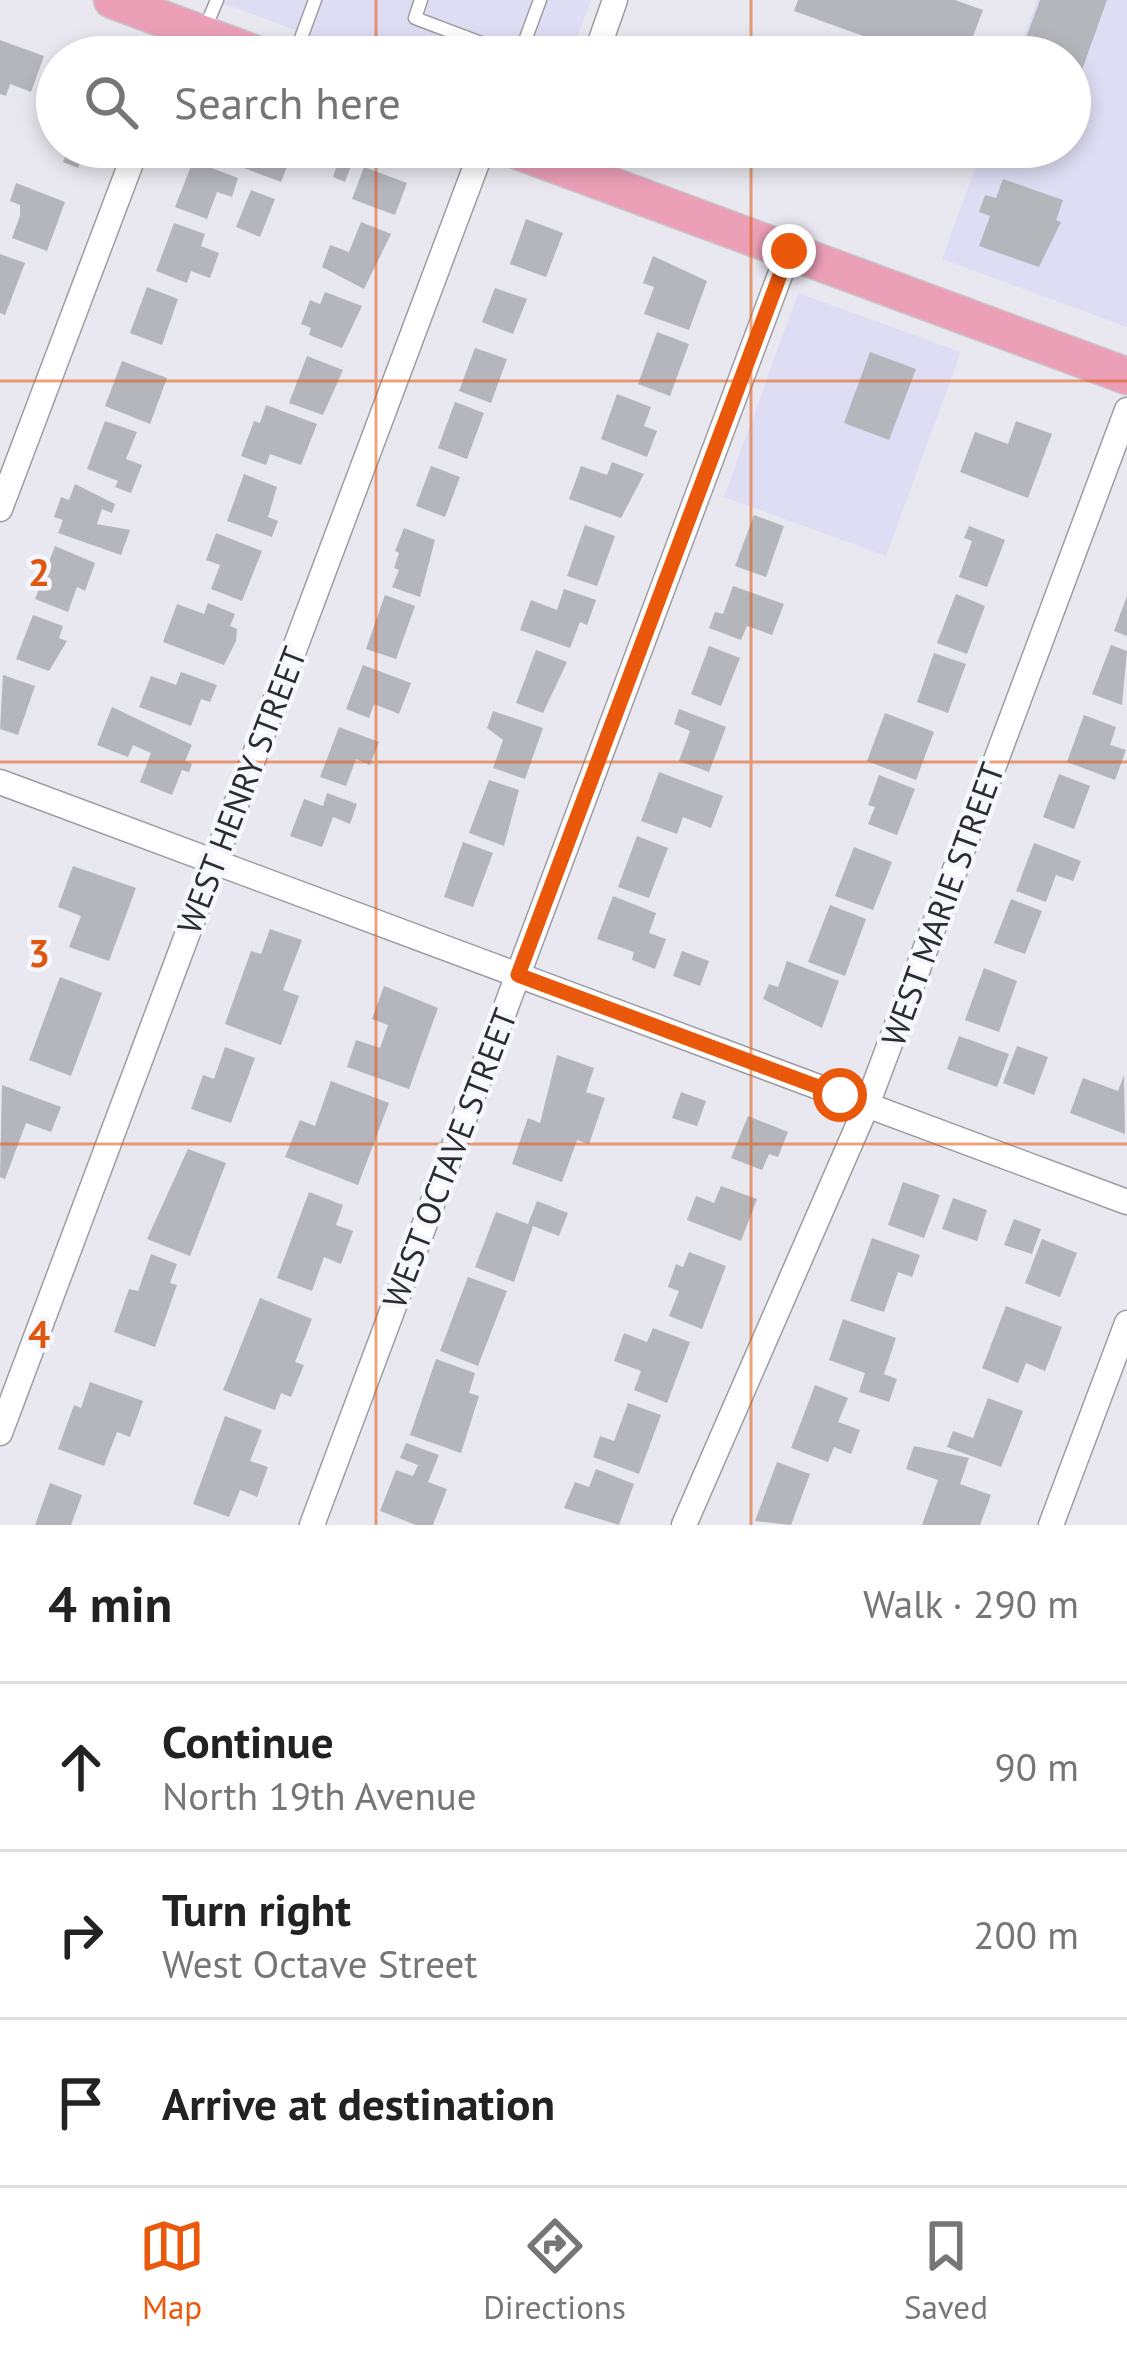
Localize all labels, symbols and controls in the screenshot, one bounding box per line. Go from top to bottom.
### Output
search box [36,36,1091,168]
icon: search [78,69,144,135]
text: Search here [174,73,401,131]
route end [762,224,816,278]
text: 2 [28,546,50,597]
street label: WEST HENRY STREET [167,641,315,939]
street label: WEST MARIE STREET [871,756,1013,1052]
text: 3 [28,927,50,978]
street label: WEST OCTAVE STREET [372,1002,526,1314]
route start [813,1068,867,1122]
text: 4 [28,1308,50,1359]
text: 4 min [48,1570,172,1636]
text: Walk · 290 m [863,1578,1079,1629]
text: Continue [162,1712,334,1770]
icon: ahead [48,1734,114,1800]
text: 90 m [994,1741,1079,1792]
text: North 19th Avenue [162,1770,477,1821]
text: Turn right [162,1880,351,1938]
icon: right [48,1902,114,1968]
text: 200 m [973,1909,1079,1960]
text: West Octave Street [162,1938,478,1989]
icon: arrive [48,2070,114,2136]
text: Arrive at destination [162,2074,555,2132]
tab: Map [139,2213,205,2328]
tab: Directions [483,2213,626,2328]
tab: Saved [904,2213,988,2328]

